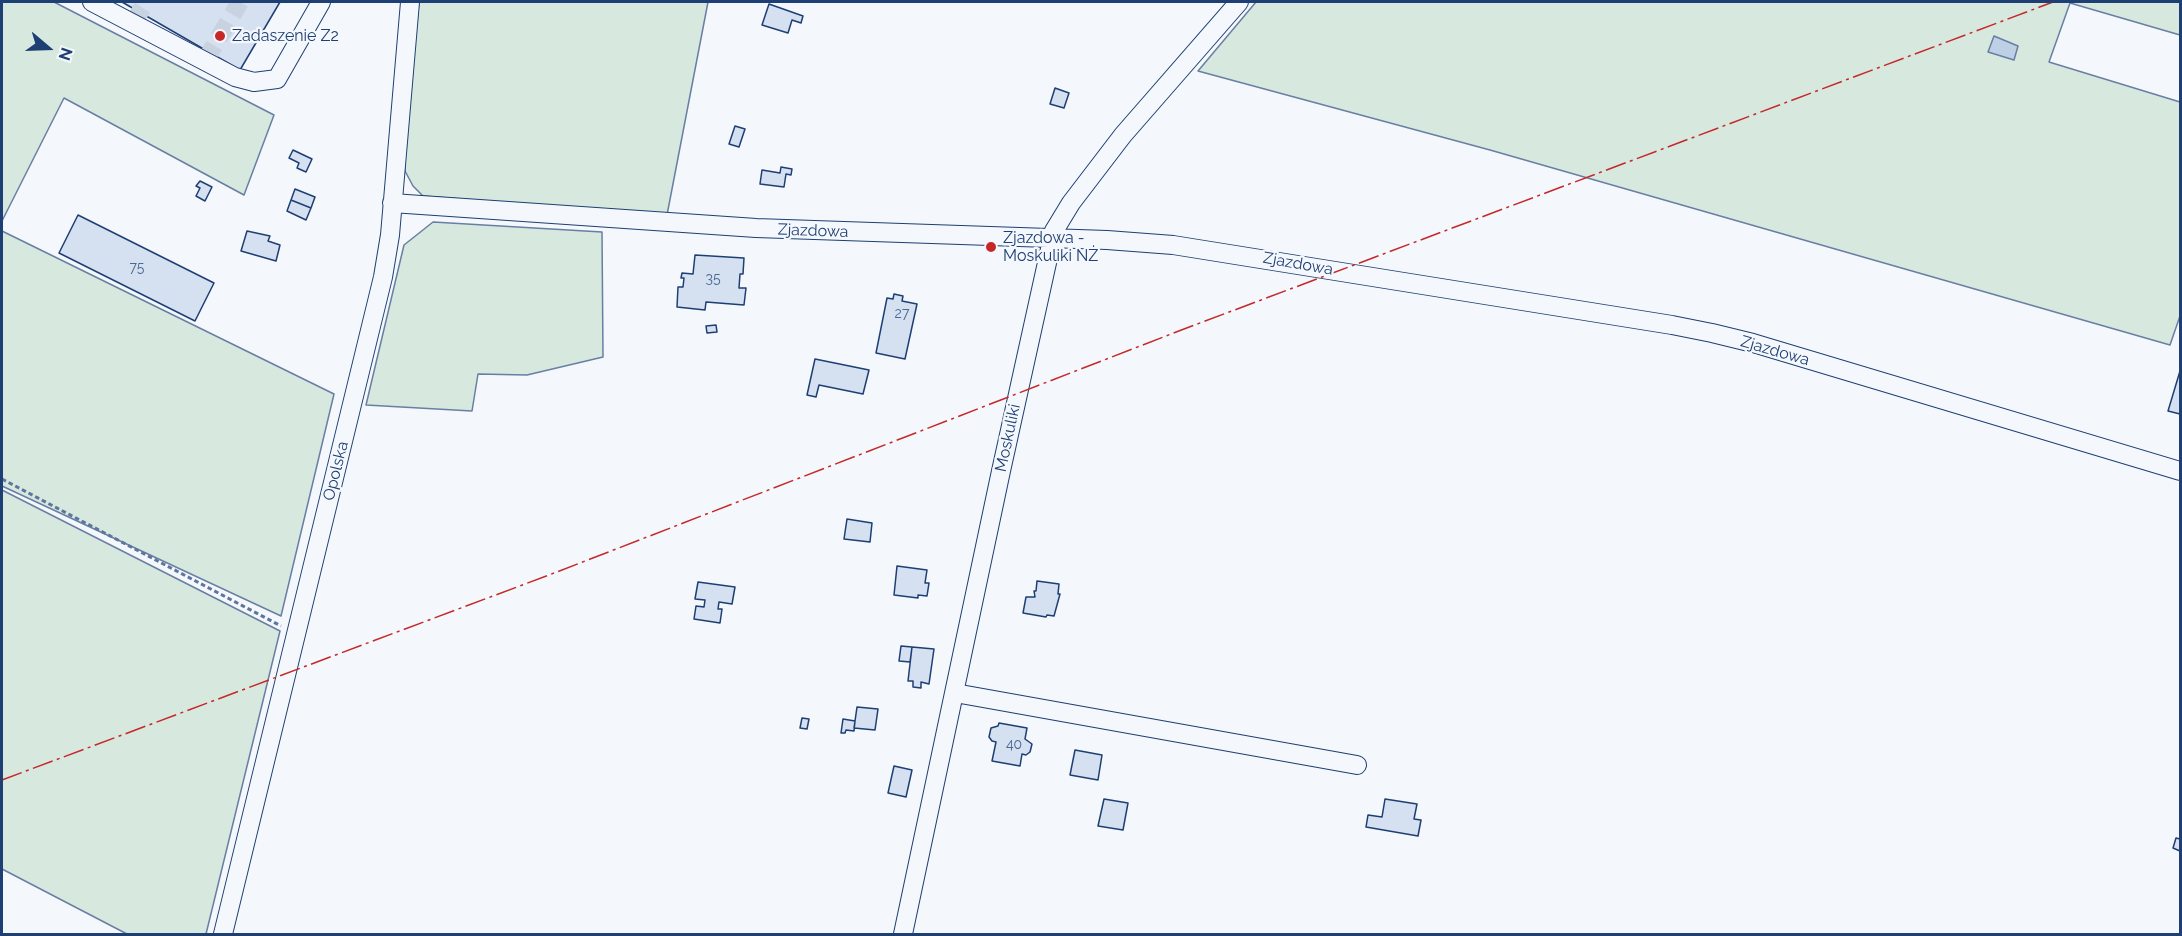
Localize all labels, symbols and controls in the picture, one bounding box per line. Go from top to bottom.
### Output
north arrow [18,18,78,78]
place label: Zadaszenie Z2 [232,26,339,46]
marker: Zadaszenie Z2 [213,29,227,43]
text: N [55,45,76,63]
street label: Zjazdowa [777,220,849,242]
place label: Zjazdowa - Moskuliki NŻ [1003,228,1098,266]
marker: Zjazdowa - Moskuliki NŻ [984,240,998,254]
street label: Zjazdowa [1261,248,1335,280]
house number: 75 [130,260,144,276]
house number: 35 [705,271,721,287]
house number: 27 [895,306,909,322]
street label: Zjazdowa [1738,332,1812,370]
street label: Moskuliki [991,402,1025,474]
street label: Opolska [319,439,353,503]
house number: 40 [1006,737,1022,753]

